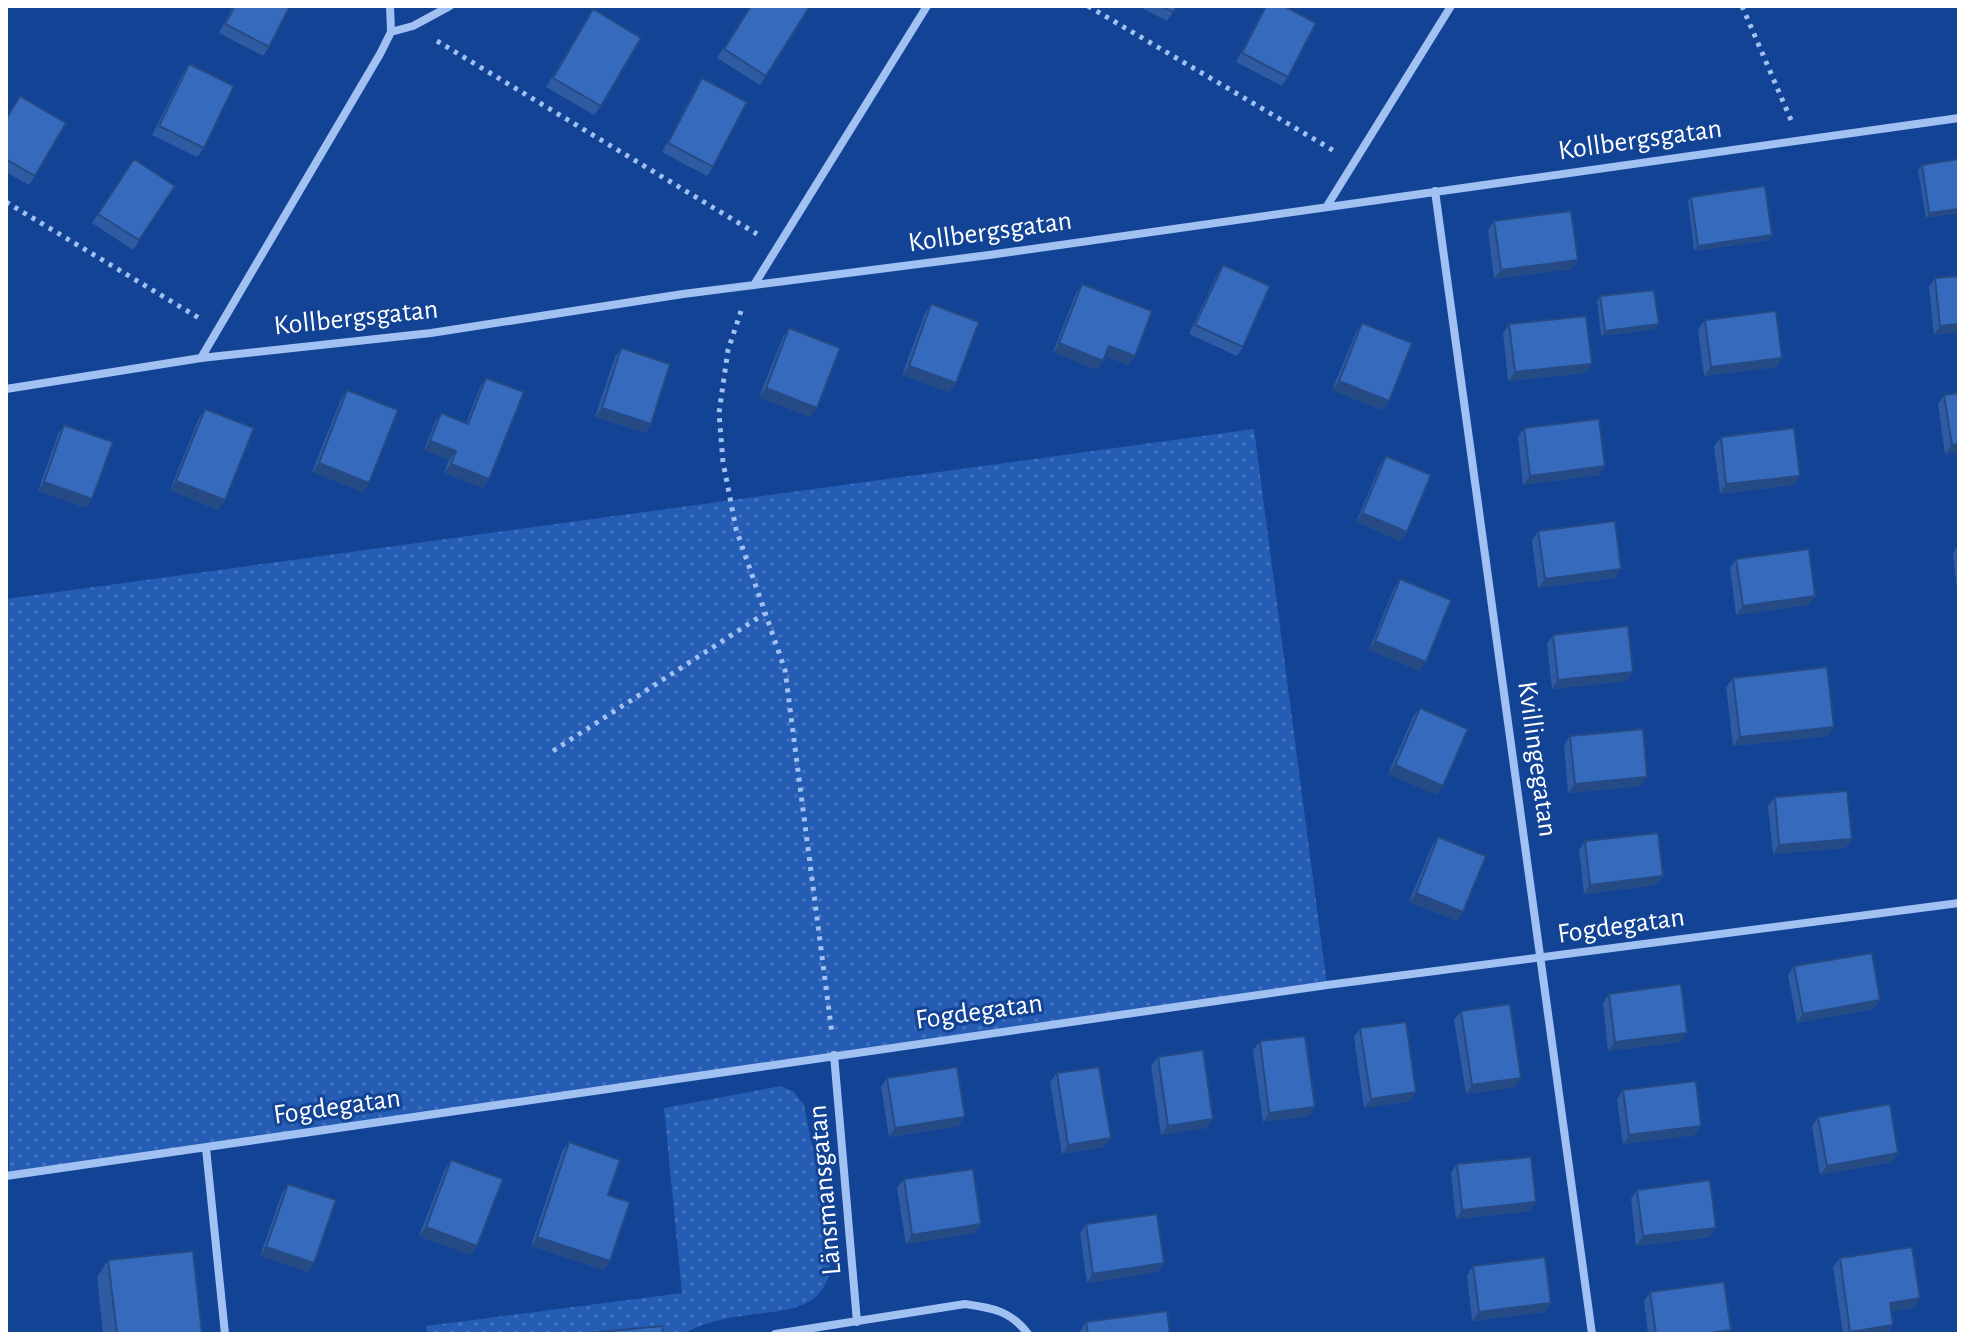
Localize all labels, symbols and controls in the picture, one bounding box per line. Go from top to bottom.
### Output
street label: Kollbergsgatan [1556,115,1724,165]
street label: Kollbergsgatan [906,207,1074,257]
street label: Kollbergsgatan [273,295,439,341]
street label: Kvillingegatan [1512,679,1562,839]
street label: Fogdegatan [1556,903,1686,949]
street label: Fogdegatan [914,989,1044,1035]
street label: Fogdegatan [272,1084,402,1130]
street label: Länsmansgatan [804,1103,846,1277]

